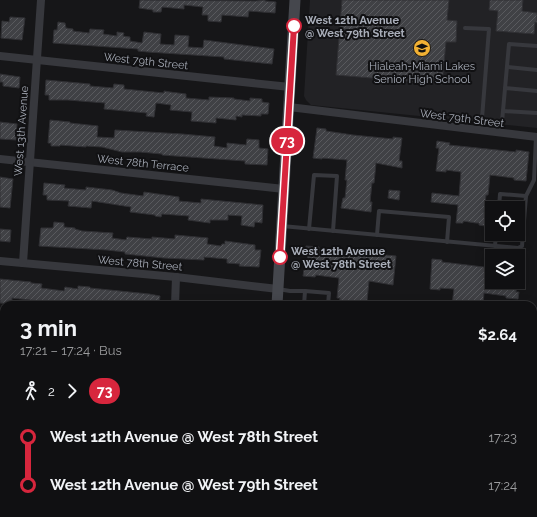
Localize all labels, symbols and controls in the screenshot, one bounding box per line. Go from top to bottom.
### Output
place label: West 12th Avenue @ West 79th Street [305,14,406,40]
marker: West 12th Avenue @ West 79th Street [286,18,302,34]
school or university icon: Hialeah-Miami Lakes Senior High School [412,38,432,58]
street label: West 79th Street [103,51,189,72]
place label: Hialeah-Miami Lakes Senior High School [369,60,475,86]
street label: West 13th Avenue [12,85,31,177]
street label: West 79th Street [419,107,505,130]
line badge: 73 [269,128,305,154]
text: 73 [279,133,295,149]
street label: West 78th Terrace [96,152,190,175]
map controls [485,201,525,289]
button: locate [485,201,525,241]
place label: West 12th Avenue @ West 78th Street [291,245,392,271]
marker: West 12th Avenue @ West 78th Street [272,249,288,265]
button: layers [485,249,525,289]
street label: West 78th Street [97,253,183,274]
text: 3 min [20,315,77,341]
text: $2.64 [478,326,517,344]
text: 17:21 – 17:24 · Bus [20,343,122,358]
icon: walk [20,380,42,402]
icon: forward [61,380,83,402]
text: 73 [97,383,112,399]
text: 2 [48,384,55,399]
text: West 12th Avenue @ West 78th Street [50,428,318,446]
text: 17:23 [488,430,517,445]
text: West 12th Avenue @ West 79th Street [50,476,318,494]
text: 17:24 [488,478,517,493]

